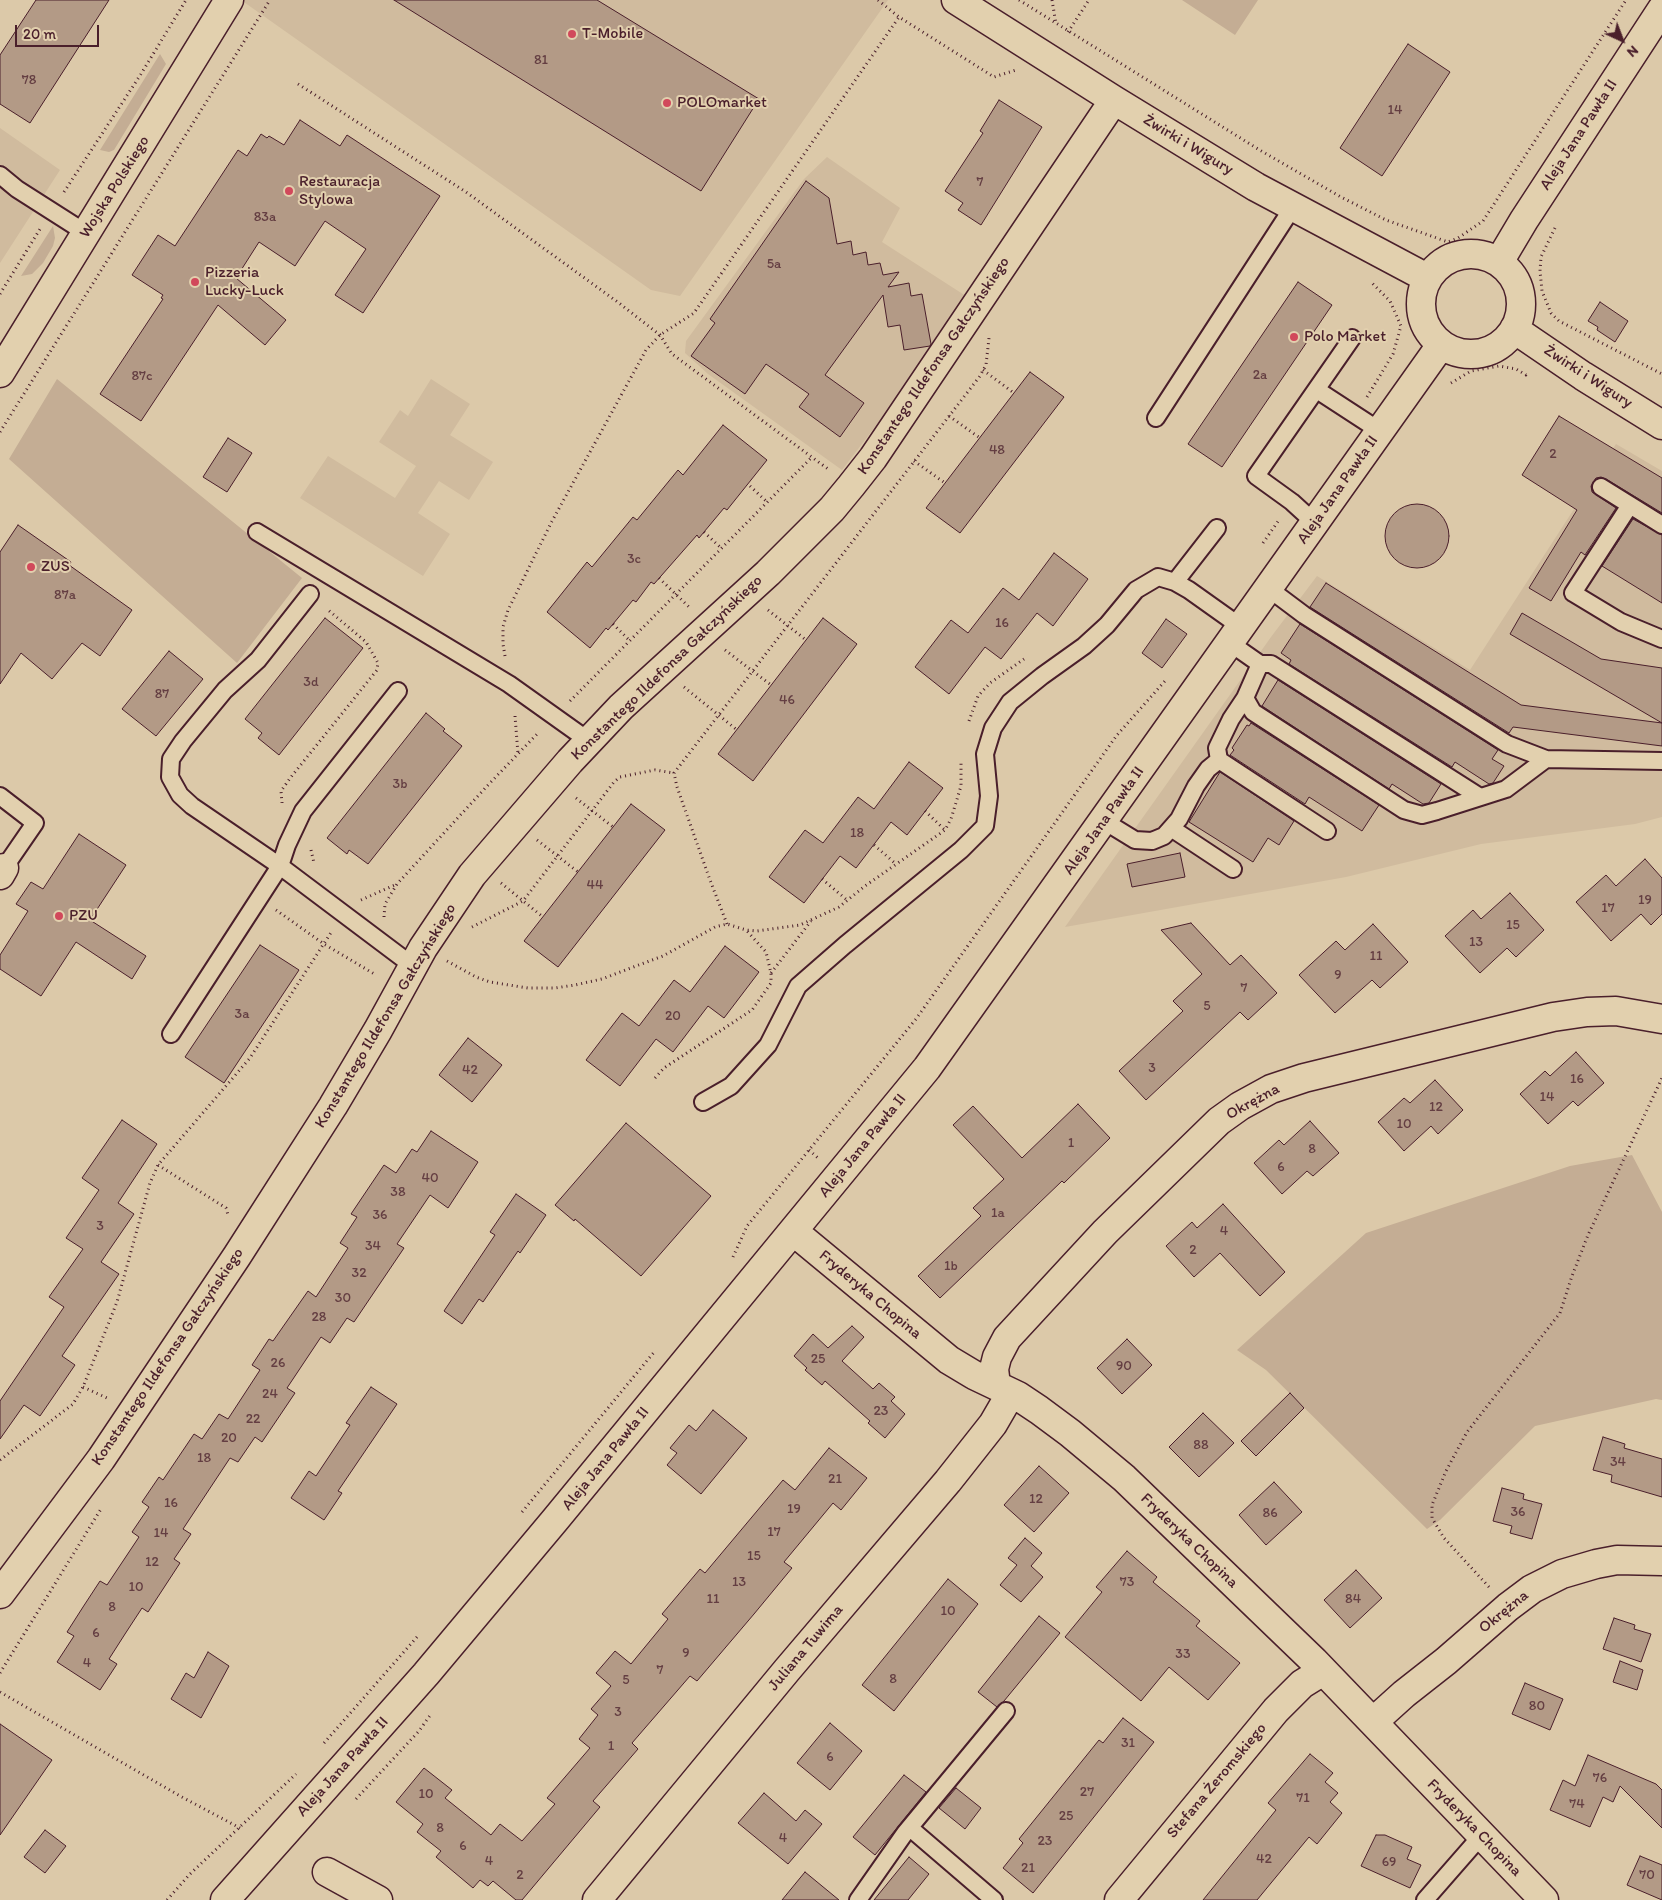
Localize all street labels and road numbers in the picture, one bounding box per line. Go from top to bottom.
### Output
street label: Aleja Jana Pawła II [1536,76,1622,194]
street label: Żwirki i Wigury [1139,110,1237,180]
street label: Wojska Polskiego [76,132,154,242]
street label: Konstantego Ildefonsa Gałczyńskiego [854,253,1014,479]
street label: Żwirki i Wigury [1540,341,1636,413]
street label: Aleja Jana Pawła II [1293,432,1383,548]
street label: Konstantego Ildefonsa Gałczyńskiego [567,571,767,765]
street label: Aleja Jana Pawła II [1059,763,1149,879]
street label: Konstantego Ildefonsa Gałczyńskiego [311,900,461,1132]
street label: Okrężna [1223,1079,1283,1125]
street label: Aleja Jana Pawła II [815,1090,911,1202]
street label: Konstantego Ildefonsa Gałczyńskiego [88,1244,248,1470]
street label: Fryderyka Chopina [815,1246,925,1344]
street label: Aleja Jana Pawła II [558,1403,654,1515]
street label: Fryderyka Chopina [1136,1490,1242,1592]
street label: Okrężna [1475,1586,1533,1638]
street label: Juliana Tuwima [764,1601,848,1695]
street label: Aleja Jana Pawła II [293,1713,393,1821]
street label: Stefana Żeromskiego [1163,1719,1271,1843]
street label: Fryderyka Chopina [1423,1775,1525,1881]

